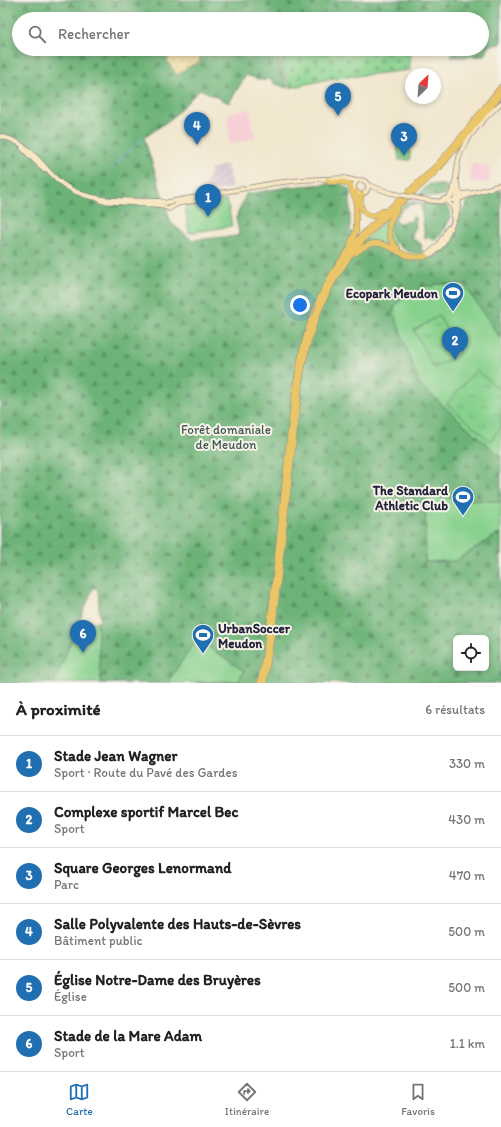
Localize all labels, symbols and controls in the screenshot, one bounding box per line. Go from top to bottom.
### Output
search box [12,12,489,56]
icon: search [26,23,48,45]
text: Rechercher [58,25,130,43]
north arrow [405,68,441,104]
pin: 5 [325,83,351,116]
pin: 4 [184,112,210,145]
pin: 3 [391,123,417,156]
pin: 1 [195,184,221,217]
sports icon: Ecopark Meudon [440,280,466,313]
place label: Ecopark Meudon [346,286,439,302]
your location [290,295,310,315]
pin: 2 [442,327,468,360]
park label: Forêt domaniale de Meudon [181,422,271,452]
place label: The Standard Athletic Club [372,483,449,513]
sports icon: The Standard Athletic Club [450,484,476,517]
pin: 6 [70,620,96,653]
place label: UrbanSoccer Meudon [218,621,291,651]
sports icon: UrbanSoccer Meudon [190,622,216,655]
map controls [453,635,489,671]
button: locate [453,635,489,671]
text: À proximité [16,699,101,719]
text: 6 résultats [425,702,485,717]
text: Stade Jean Wagner [54,747,177,765]
text: 1 [26,756,32,771]
text: 330 m [449,756,485,771]
text: Sport · Route du Pavé des Gardes [54,765,237,780]
text: Complexe sportif Marcel Bec [54,803,238,821]
text: 2 [26,812,32,827]
text: 430 m [448,812,485,827]
text: Sport [54,821,85,836]
text: Square Georges Lenormand [54,859,232,877]
text: 3 [25,868,33,883]
text: 470 m [449,868,485,883]
text: Parc [54,877,79,892]
text: Salle Polyvalente des Hauts-de-Sèvres [54,915,301,933]
text: 4 [25,924,33,939]
text: 500 m [448,924,485,939]
text: Bâtiment public [54,933,143,948]
text: Église Notre-Dame des Bruyères [54,971,261,989]
text: 5 [26,980,32,995]
text: 500 m [448,980,485,995]
text: Église [54,989,87,1004]
text: Stade de la Mare Adam [54,1027,202,1045]
text: 6 [26,1036,32,1051]
text: 1.1 km [450,1036,485,1051]
text: Sport [54,1045,85,1060]
tab: Carte [66,1081,93,1118]
tab: Itinéraire [225,1081,269,1118]
tab: Favoris [401,1081,435,1118]

